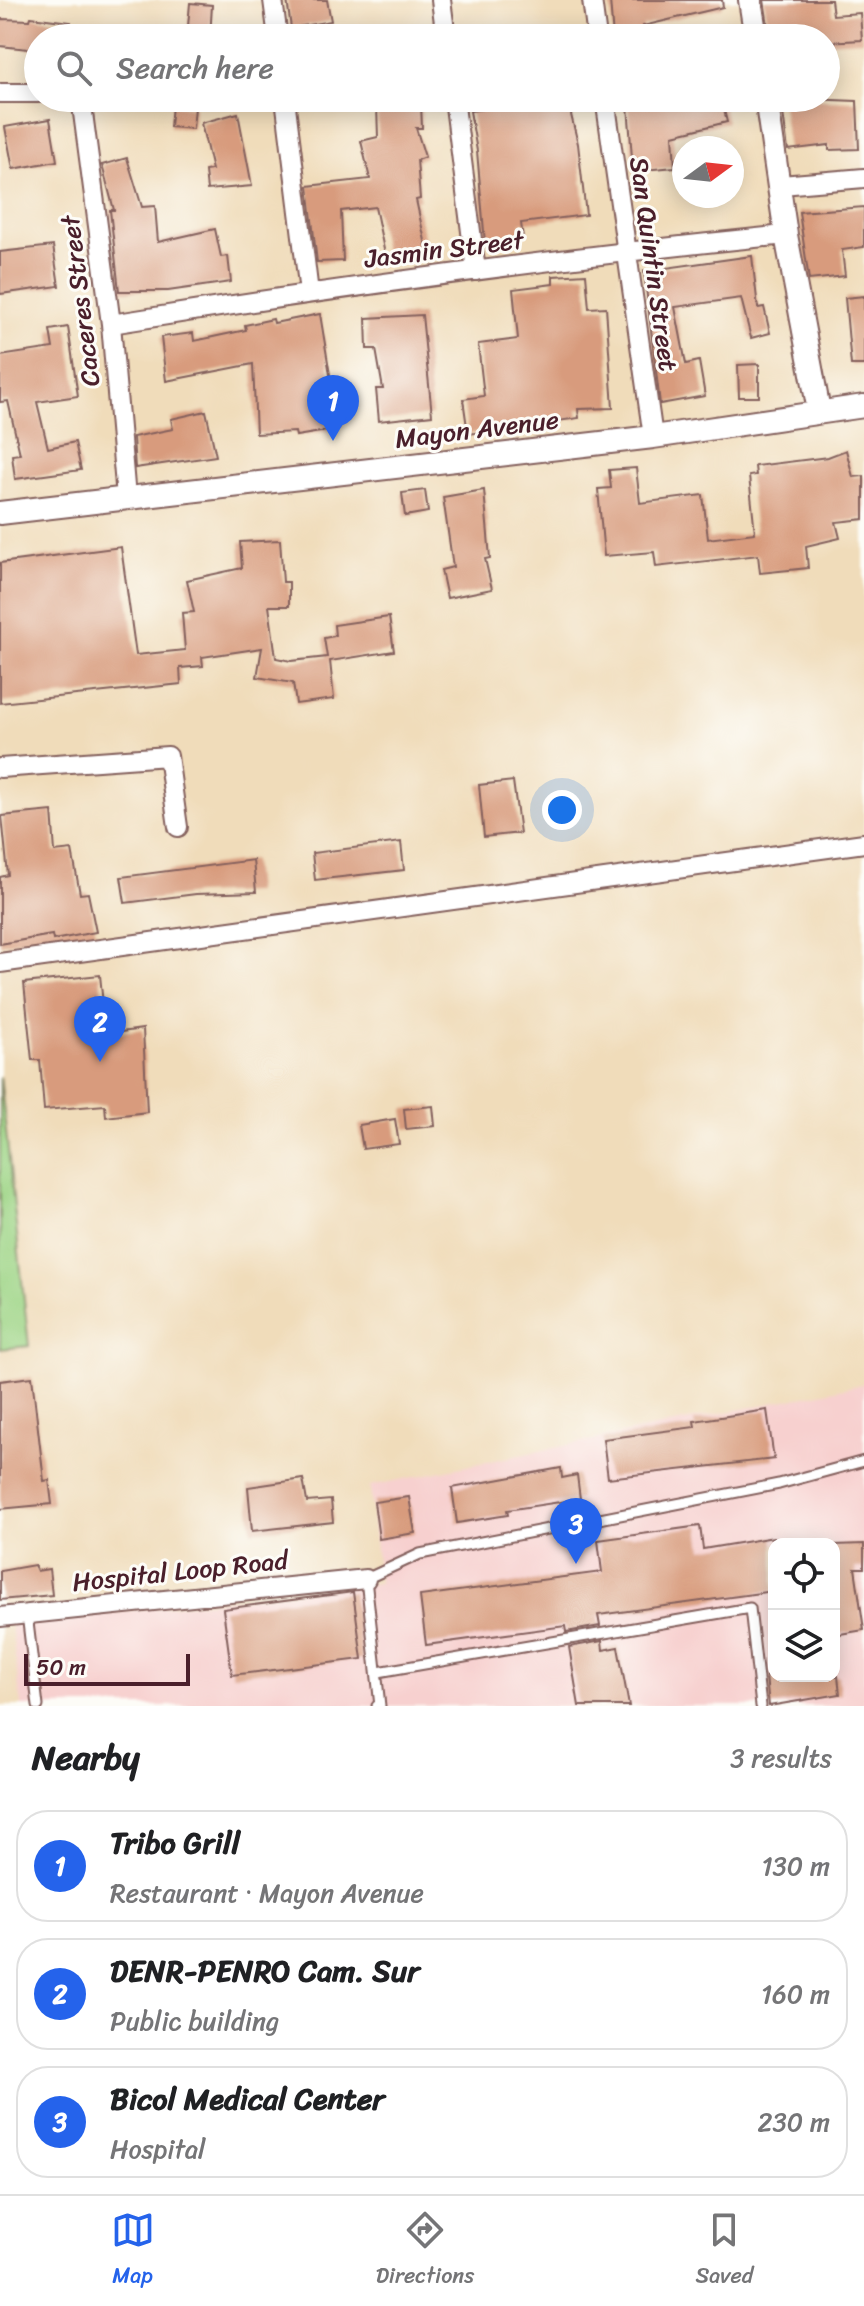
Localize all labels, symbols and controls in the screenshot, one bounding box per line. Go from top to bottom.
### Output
search box [24,24,840,112]
text: Search here [116,41,274,95]
icon: search [52,46,96,90]
north arrow [672,136,744,208]
street label: San Quintin Street [616,154,692,374]
street label: Caceres Street [47,211,113,389]
street label: Jasmin Street [361,216,528,282]
pin: 1 [307,375,359,441]
street label: Mayon Avenue [392,396,562,462]
your location [542,790,582,830]
pin: 2 [74,996,126,1062]
pin: 3 [550,1498,602,1564]
street label: Hospital Loop Road [70,1537,292,1605]
map controls [768,1538,840,1682]
button: locate [768,1538,840,1610]
button: layers [768,1610,840,1682]
text: 50 m [36,1648,86,1687]
scale bar [24,1650,190,1686]
text: Nearby [32,1728,140,1788]
text: 3 results [730,1735,832,1781]
text: Tribo Grill [110,1816,240,1870]
text: 1 [54,1843,66,1889]
text: 130 m [761,1843,830,1889]
text: Restaurant · Mayon Avenue [110,1870,424,1916]
text: DENR-PENRO Cam. Sur [110,1944,419,1998]
text: 2 [52,1971,68,2017]
text: 160 m [761,1971,830,2017]
text: Public building [110,1998,279,2044]
text: Bicol Medical Center [110,2072,385,2126]
text: 3 [53,2099,67,2145]
text: 230 m [758,2099,830,2145]
text: Hospital [110,2126,205,2172]
tab: Map [111,2208,155,2295]
tab: Directions [376,2208,474,2295]
tab: Saved [695,2208,753,2295]

